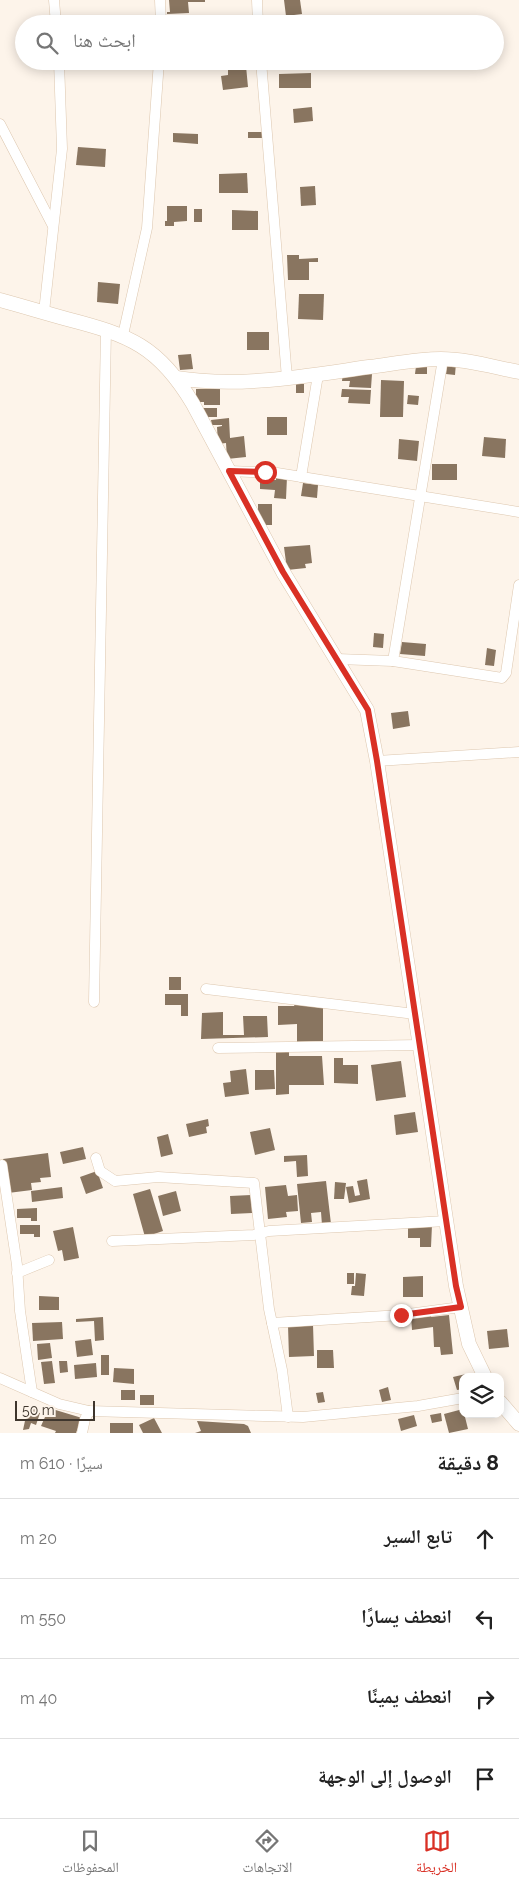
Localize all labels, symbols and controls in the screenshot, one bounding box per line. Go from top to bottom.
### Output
search box [15,15,504,70]
icon: search [33,29,61,57]
text: ابحث هنا [73,29,136,51]
route start [254,461,277,484]
route end [390,1304,413,1327]
map controls [459,1373,504,1418]
button: layers [459,1373,504,1418]
scale bar [15,1398,95,1421]
text: 50 m [22,1402,55,1418]
text: 8 دقيقة [437,1450,499,1475]
text: سيرًا · 610 m [20,1454,103,1473]
text: تابع السير [384,1525,452,1547]
icon: ahead [471,1525,499,1553]
text: 20 m [20,1529,57,1548]
text: انعطف يسارًا [361,1605,452,1627]
icon: left [471,1605,499,1633]
text: 550 m [20,1609,66,1628]
text: انعطف يمينًا [367,1685,452,1707]
icon: right [471,1685,499,1713]
text: 40 m [20,1689,57,1708]
text: الوصول إلى الوجهة [318,1765,452,1787]
icon: arrive [471,1765,499,1793]
tab: المحفوظات [62,1827,119,1881]
tab: الاتجاهات [243,1827,292,1881]
tab: الخريطة [416,1827,457,1881]

